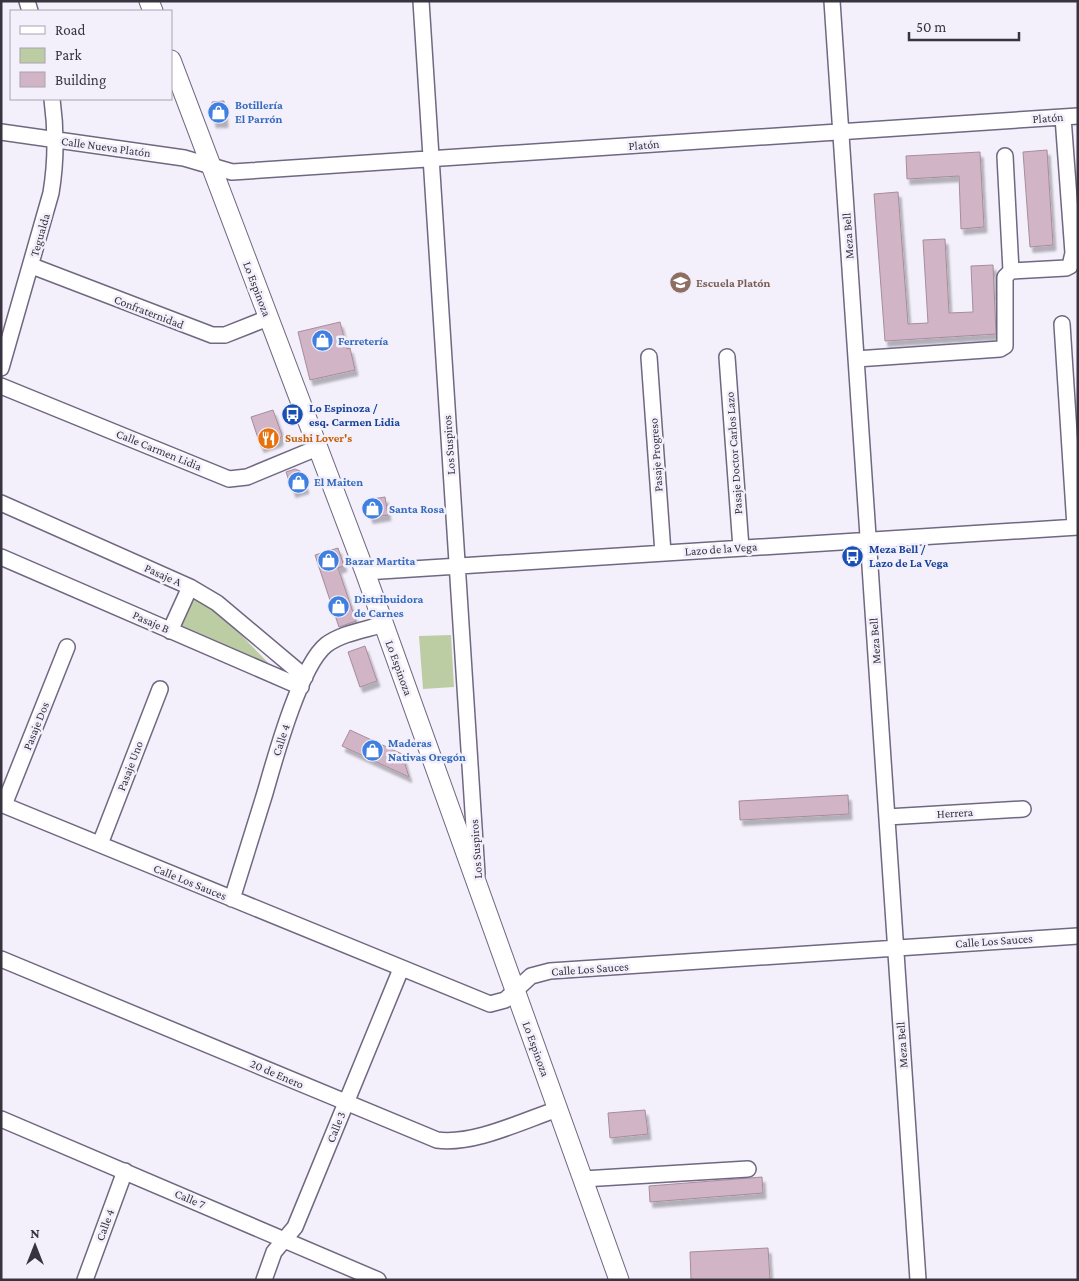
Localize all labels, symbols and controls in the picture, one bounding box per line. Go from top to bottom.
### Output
legend [10,10,172,100]
scale bar [909,10,1019,42]
text: 50 m [916,19,946,35]
text: Road [55,22,86,38]
text: Park [55,47,82,63]
text: Building [55,72,106,89]
place label: Botillería El Parrón [235,98,283,126]
shop icon: Botillería El Parrón [207,100,231,124]
street label: Platón [1032,110,1065,126]
street label: Calle Nueva Platón [60,134,152,160]
street label: Platón [628,137,661,153]
street label: Tegualda [27,211,53,258]
street label: Meza Bell [839,212,857,260]
street label: Lo Espinoza [240,259,274,319]
school or university icon: Escuela Platón [668,271,692,295]
place label: Escuela Platón [696,276,771,290]
street label: Confraternidad [112,292,187,332]
shop icon: Ferretería [310,329,334,353]
place label: Ferretería [338,334,388,348]
street label: Pasaje Doctor Carlos Lazo [723,391,745,515]
place label: Lo Espinoza / esq. Carmen Lidia [309,401,400,429]
bus stop icon: Lo Espinoza / esq. Carmen Lidia [281,403,305,427]
street label: Los Suspiros [440,414,458,475]
street label: Pasaje Progreso [646,418,666,492]
street label: Calle Carmen Lidia [114,426,204,474]
restaurant icon: Sushi Lover's [257,426,281,450]
place label: Sushi Lover's [285,431,352,445]
shop icon: El Maiten [286,470,310,494]
place label: El Maiten [314,475,363,489]
shop icon: Santa Rosa [361,497,385,521]
place label: Santa Rosa [389,502,444,516]
street label: Lazo de la Vega [684,539,758,559]
place label: Meza Bell / Lazo de La Vega [869,542,949,570]
bus stop icon: Meza Bell / Lazo de La Vega [841,544,865,568]
shop icon: Bazar Martita [317,549,341,573]
place label: Bazar Martita [345,554,416,568]
street label: Pasaje A [142,561,184,589]
place label: Distribuidora de Carnes [354,592,423,620]
shop icon: Distribuidora de Carnes [326,594,350,618]
street label: Pasaje B [130,608,172,636]
street label: Meza Bell [866,617,884,665]
street label: Lo Espinoza [383,638,416,698]
street label: Pasaje Dos [20,700,52,752]
street label: Calle 4 [269,722,293,758]
place label: Maderas Nativas Oregón [388,736,466,764]
shop icon: Maderas Nativas Oregón [360,738,384,762]
street label: Pasaje Uno [114,739,146,793]
street label: Herrera [937,805,974,821]
street label: Los Suspiros [467,818,485,879]
street label: Calle Los Sauces [151,861,229,903]
street label: Calle Los Sauces [955,931,1034,951]
street label: Calle Los Sauces [551,959,630,979]
street label: Lo Espinoza [520,1019,553,1079]
street label: Meza Bell [893,1021,911,1069]
street label: 20 de Enero [248,1056,306,1092]
street label: Calle 3 [323,1109,349,1145]
street label: Calle 7 [173,1186,208,1212]
street label: Calle 4 [93,1207,117,1243]
north arrow [10,1221,60,1271]
text: N [30,1225,40,1241]

